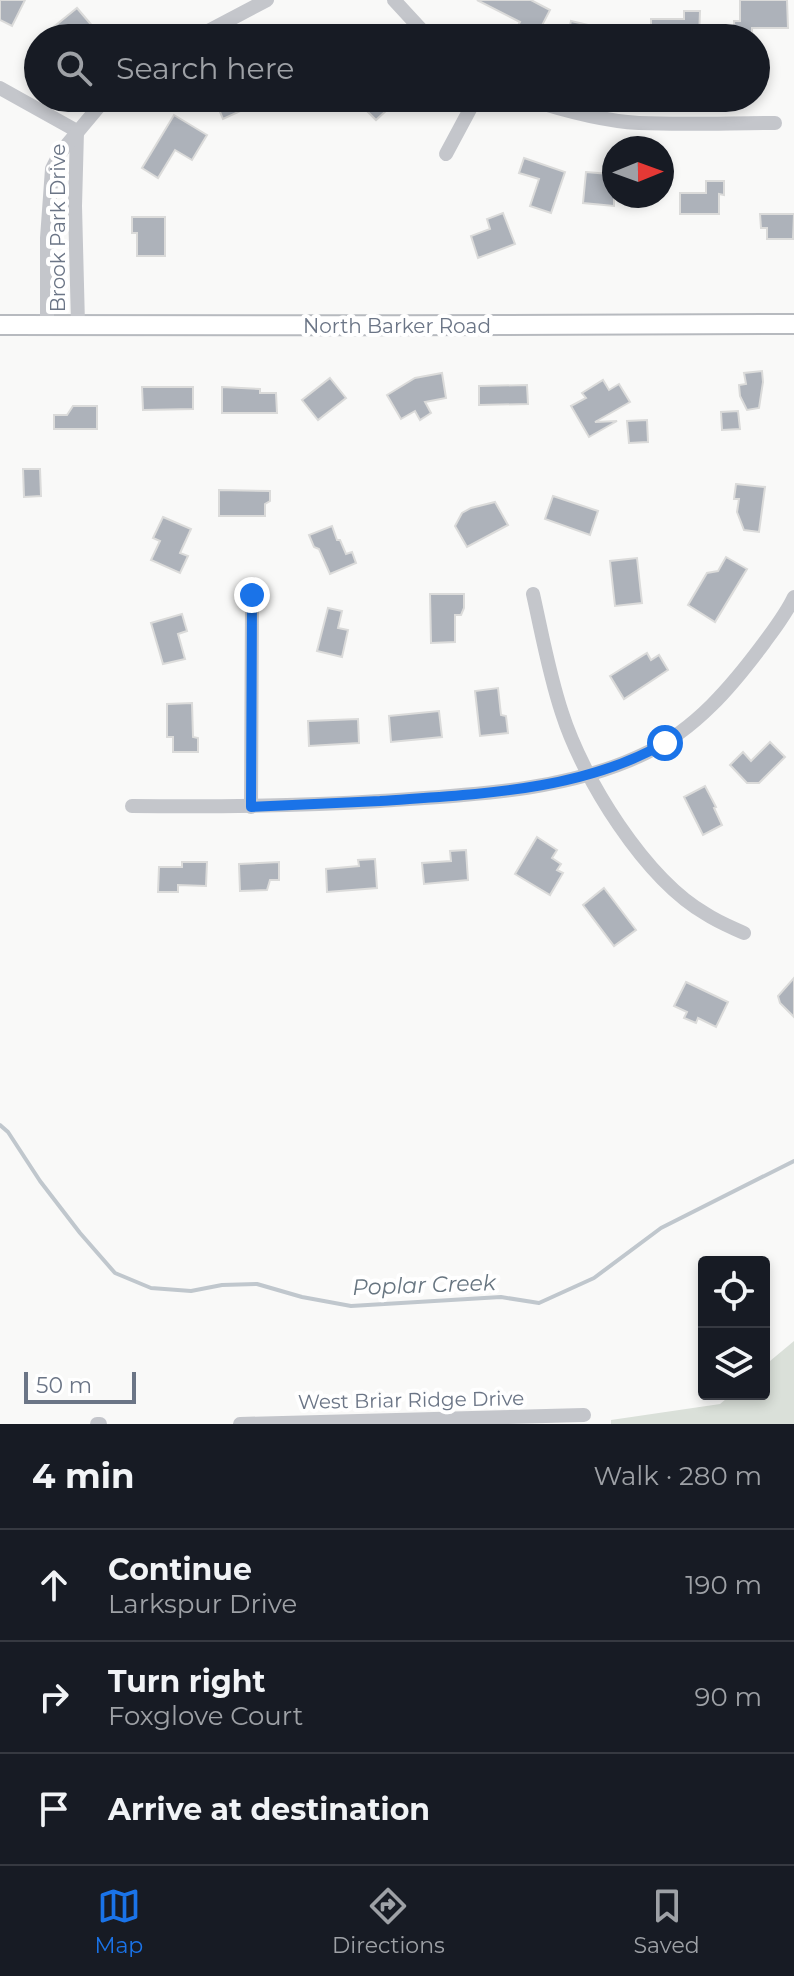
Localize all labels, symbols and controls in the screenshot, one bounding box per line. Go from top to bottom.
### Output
search box [24,24,770,112]
icon: search [52,46,96,90]
text: Search here [116,50,294,87]
north arrow [602,136,674,208]
street label: Brook Park Drive [46,144,70,312]
street label: North Barker Road [303,314,491,338]
route end [234,577,270,613]
route start [647,725,683,761]
map controls [698,1256,770,1400]
button: locate [698,1256,770,1328]
water label: Poplar Creek [352,1269,497,1301]
button: layers [698,1328,770,1400]
scale bar [24,1368,136,1404]
text: 50 m [36,1372,92,1399]
street label: West Briar Ridge Drive [298,1386,524,1414]
text: 4 min [32,1455,134,1497]
text: Walk · 280 m [594,1460,762,1492]
text: Continue [108,1551,252,1588]
icon: ahead [32,1563,76,1607]
text: 190 m [685,1569,762,1601]
text: Larkspur Drive [108,1588,297,1620]
text: Turn right [108,1663,265,1700]
icon: right [32,1675,76,1719]
text: 90 m [695,1681,762,1713]
text: Foxglove Court [108,1700,303,1732]
icon: arrive [32,1787,76,1831]
text: Arrive at destination [108,1791,430,1828]
tab: Map [94,1884,143,1959]
tab: Directions [332,1884,445,1959]
tab: Saved [634,1884,700,1959]

